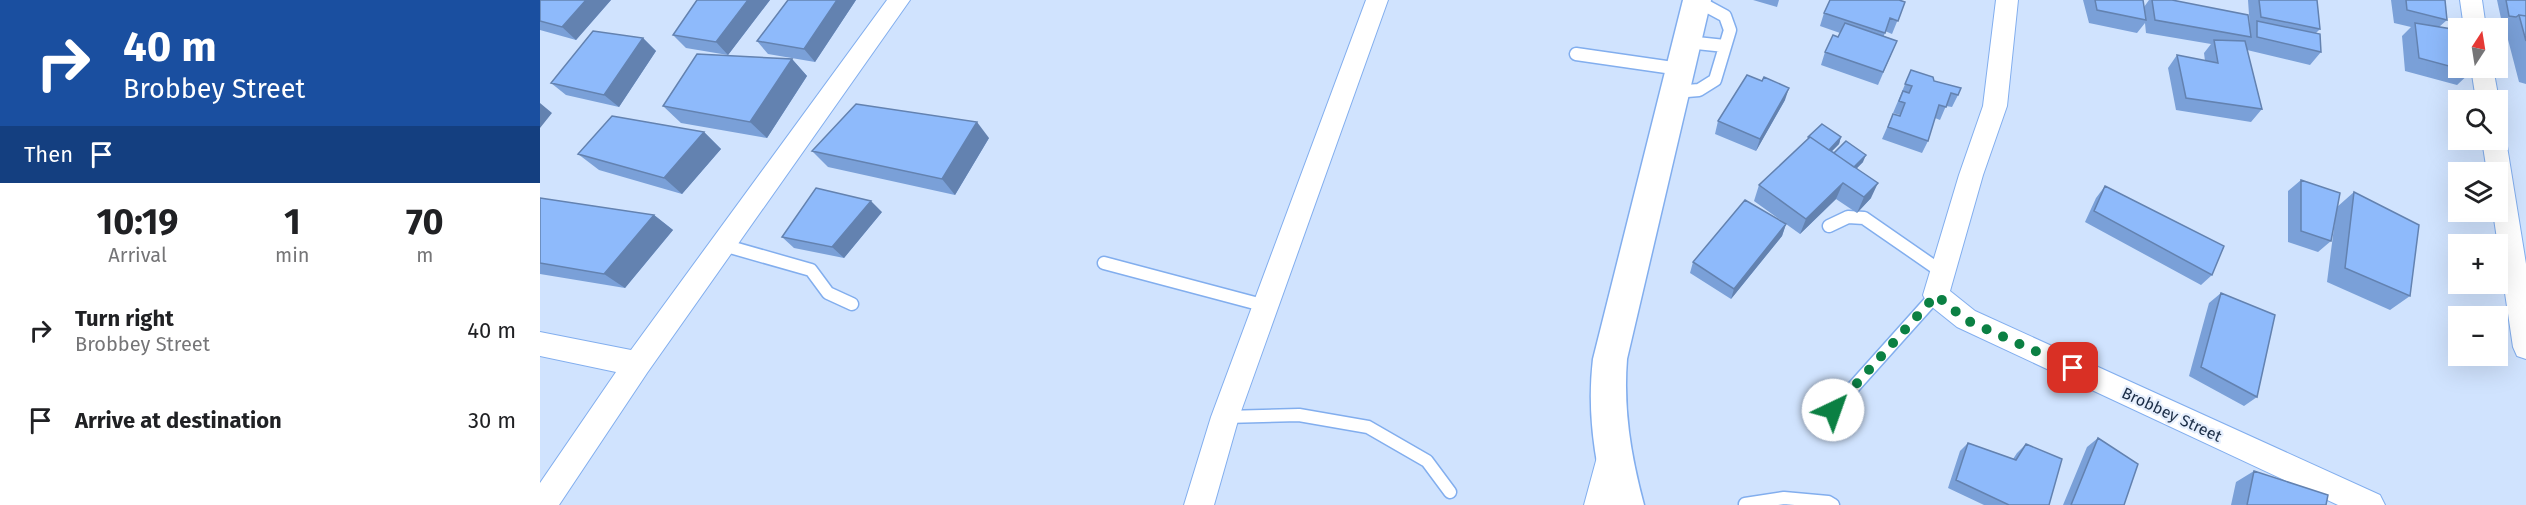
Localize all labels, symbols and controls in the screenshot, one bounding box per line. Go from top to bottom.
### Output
north arrow [2448,18,2508,78]
map controls [2448,18,2508,366]
text: 40 m [123,22,217,72]
icon: right [24,24,102,102]
text: Brobbey Street [123,73,305,105]
button: search [2448,90,2508,150]
icon: arrive [85,138,118,171]
text: Then [24,141,73,168]
button: layers [2448,162,2508,222]
text: 10:19 [96,200,179,244]
text: 1 [284,200,301,244]
text: 70 [406,200,444,244]
button: + [2448,234,2508,294]
text: Arrival [108,243,167,267]
text: min [275,243,310,267]
text: m [416,243,433,267]
text: Turn right [75,305,174,332]
button: − [2448,306,2508,366]
icon: right [24,314,57,347]
text: 40 m [467,317,516,344]
text: Brobbey Street [75,332,210,356]
pin [2047,342,2098,393]
icon: arrive [2056,351,2089,384]
position arrow [1801,378,1865,442]
street label: Brobbey Street [2119,383,2225,446]
icon: arrive [24,404,57,437]
text: Arrive at destination [75,407,282,434]
text: 30 m [468,407,516,434]

